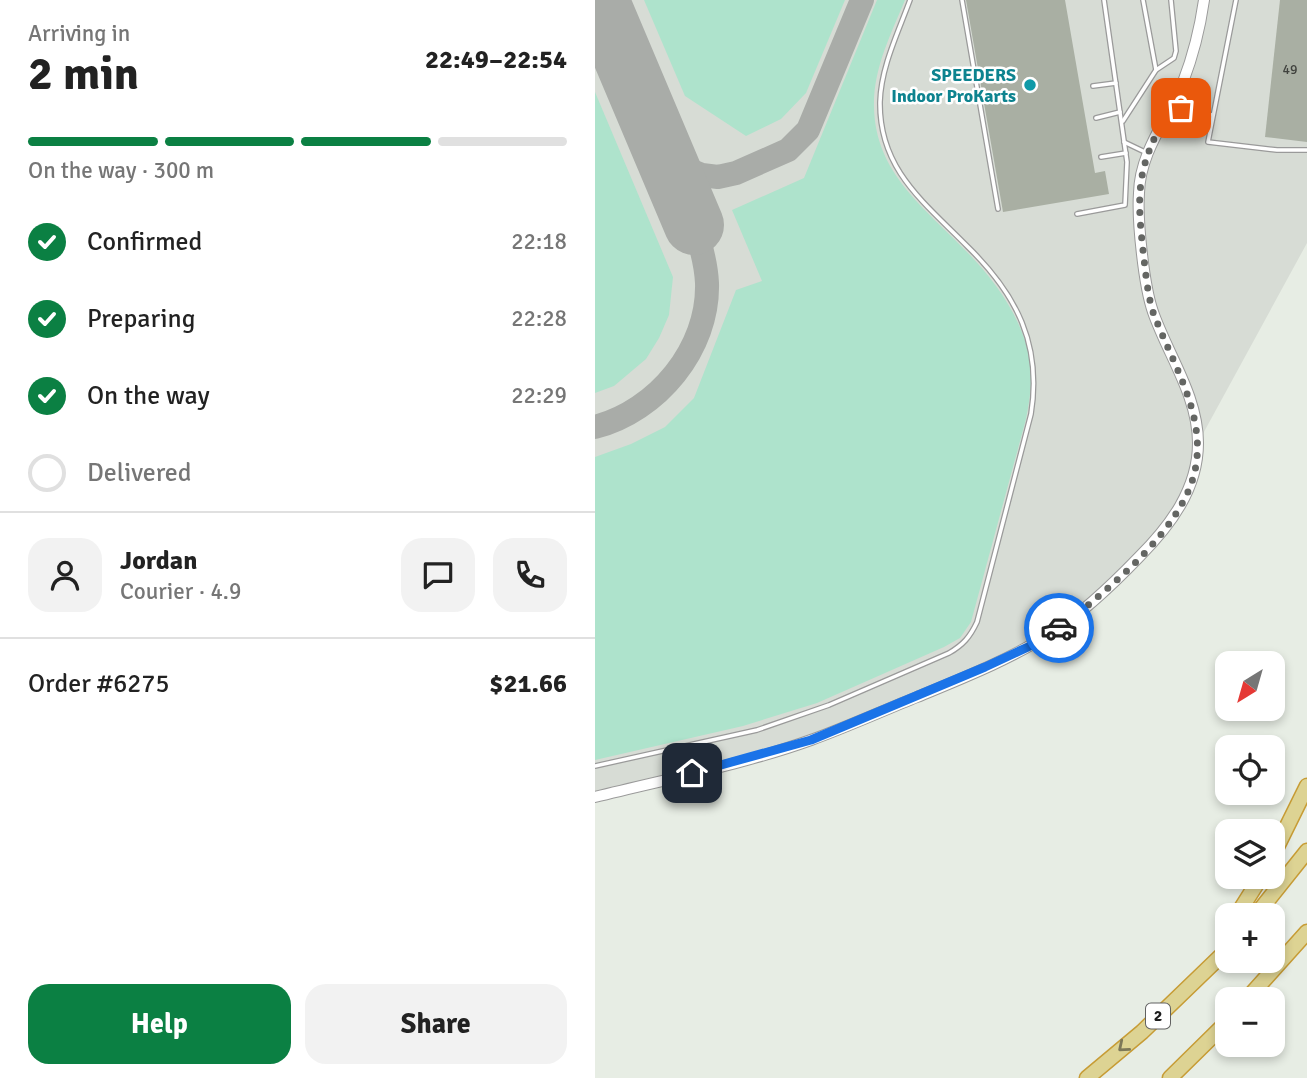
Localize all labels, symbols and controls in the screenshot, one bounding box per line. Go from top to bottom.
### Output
text: Arriving in [28,19,130,48]
text: 22:49–22:54 [425,44,567,76]
text: 2 min [28,46,139,102]
house number: 49 [1282,61,1298,78]
place label: SPEEDERS Indoor ProKarts [891,64,1016,107]
marker: SPEEDERS Indoor ProKarts [1022,77,1038,93]
pin [1151,78,1211,138]
icon: bag [1162,89,1200,127]
text: On the way · 300 m [28,156,214,185]
icon: check [28,223,66,261]
text: Confirmed [87,226,202,258]
text: 22:18 [511,227,567,256]
icon: check [28,300,66,338]
text: Preparing [87,303,195,335]
text: 22:28 [511,304,567,333]
icon: check [28,377,66,415]
text: On the way [87,380,210,412]
text: 22:29 [511,381,567,410]
text: Delivered [87,457,192,489]
button: person [28,538,102,612]
button: chat [401,538,475,612]
button: phone [493,538,567,612]
text: Jordan [120,545,197,577]
text: Courier · 4.9 [120,577,241,606]
courier [1024,593,1094,663]
icon: car [1040,609,1078,647]
north arrow [1215,651,1285,721]
map controls [1215,651,1285,1057]
text: Order #6275 [28,668,169,700]
text: $21.66 [489,668,567,700]
button: locate [1215,735,1285,805]
pin [662,743,722,803]
icon: home [673,754,711,792]
button: layers [1215,819,1285,889]
button: + [1215,903,1285,973]
button: Help [28,984,291,1064]
button: Share [305,984,567,1064]
button: − [1215,987,1285,1057]
road number: 2 [1146,1004,1170,1028]
one-way arrow [1119,1039,1131,1052]

